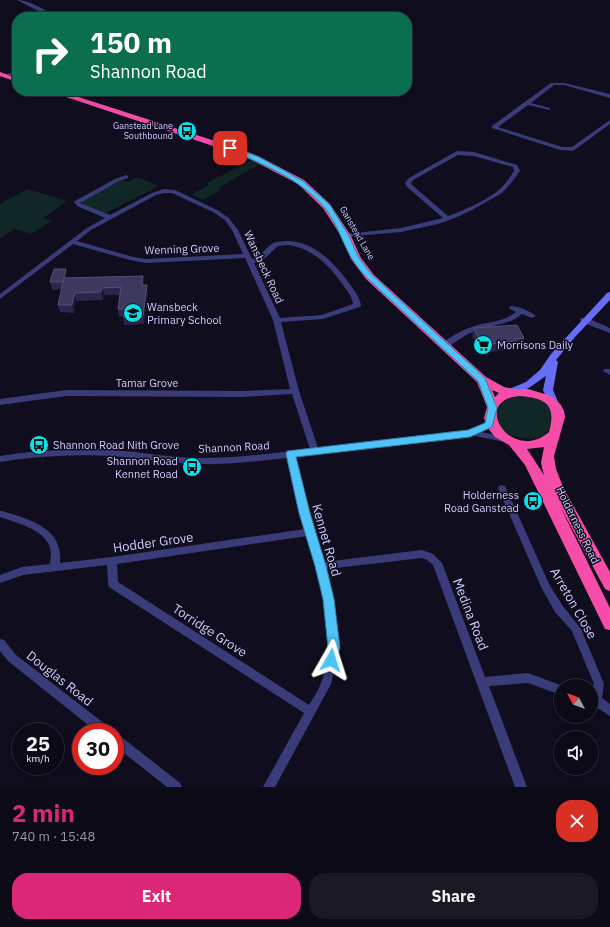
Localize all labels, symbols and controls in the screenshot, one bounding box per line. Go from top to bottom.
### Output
text: 150 m [90,24,172,61]
icon: right [24,28,76,80]
text: Shannon Road [90,60,207,83]
place label: Ganstead Lane Southbound [113,120,173,141]
bus stop icon: Ganstead Lane Southbound [176,120,198,142]
pin [213,131,247,165]
icon: arrive [219,137,241,159]
street label: Ganstead Lane [338,204,377,262]
street label: Wansbeck Road [241,228,287,306]
street label: Wenning Grove [144,241,220,257]
place label: Wansbeck Primary School [147,300,222,327]
school or university icon: Wansbeck Primary School [122,302,144,324]
supermarket icon: Morrisons Daily [472,334,494,356]
place label: Morrisons Daily [497,338,574,352]
street label: Tamar Grove [116,376,178,390]
bus stop icon: Shannon Road Nith Grove [28,434,50,456]
place label: Shannon Road Nith Grove [53,438,179,452]
street label: Shannon Road [198,438,270,456]
place label: Shannon Road Kennet Road [107,454,178,481]
bus stop icon: Shannon Road Kennet Road [181,456,203,478]
street label: Holderness Road [553,484,603,566]
place label: Holderness Road Ganstead [444,488,519,515]
bus stop icon: Holderness Road Ganstead [522,490,544,512]
street label: Kennet Road [308,502,345,578]
street label: Hodder Grove [112,528,194,557]
street label: Arreton Close [546,565,601,642]
street label: Medina Road [449,576,492,653]
street label: Torridge Grove [169,600,250,661]
position arrow [310,639,352,681]
street label: Douglas Road [23,647,96,710]
north arrow [554,679,598,723]
map controls [554,679,598,775]
speed limit sign: 30 [72,723,124,775]
text: 25 [26,730,50,757]
button: sound [554,731,598,775]
text: km/h [26,752,50,765]
text: 2 min [12,797,75,829]
button: close [556,800,598,842]
text: 740 m · 15:48 [12,828,95,845]
button: Exit [12,873,301,919]
button: Share [309,873,598,919]

